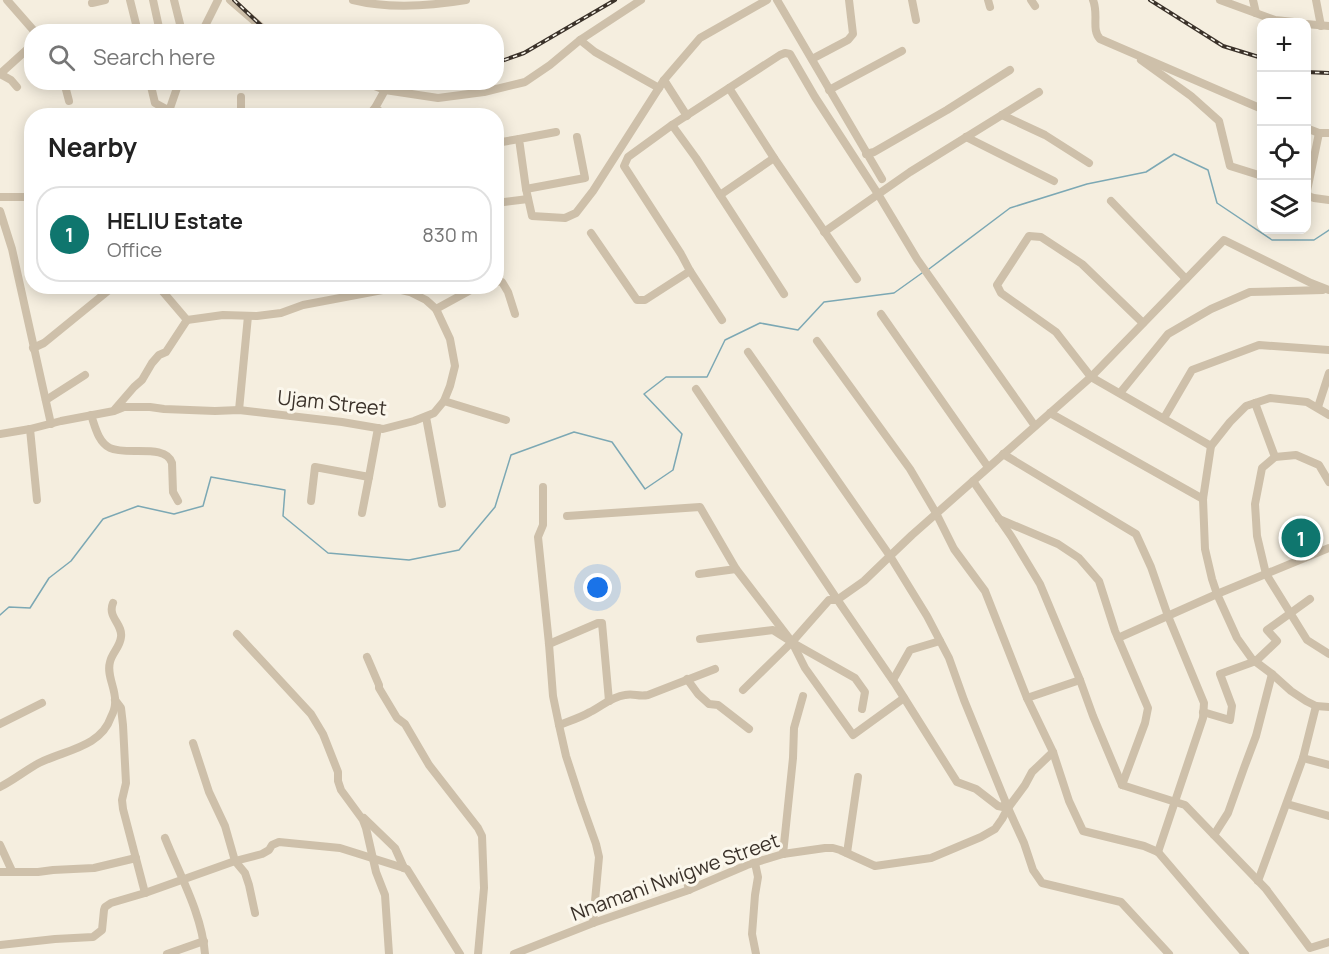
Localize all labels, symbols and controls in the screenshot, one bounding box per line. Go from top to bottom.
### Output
map controls [1257,18,1311,234]
button: + [1257,18,1311,72]
search box [24,24,504,90]
icon: search [45,41,78,74]
text: Search here [93,42,215,72]
button: − [1257,72,1311,126]
button: locate [1257,126,1311,180]
text: Nearby [48,129,137,165]
button: layers [1257,180,1311,234]
text: HELIU Estate [107,206,243,236]
text: 1 [65,221,74,248]
text: 830 m [422,221,478,248]
text: Office [107,236,162,263]
street label: Ujam Street [276,383,388,422]
pin: 1 [1282,516,1320,560]
your location [583,573,612,602]
street label: Nnamani Nwigwe Street [567,826,783,927]

